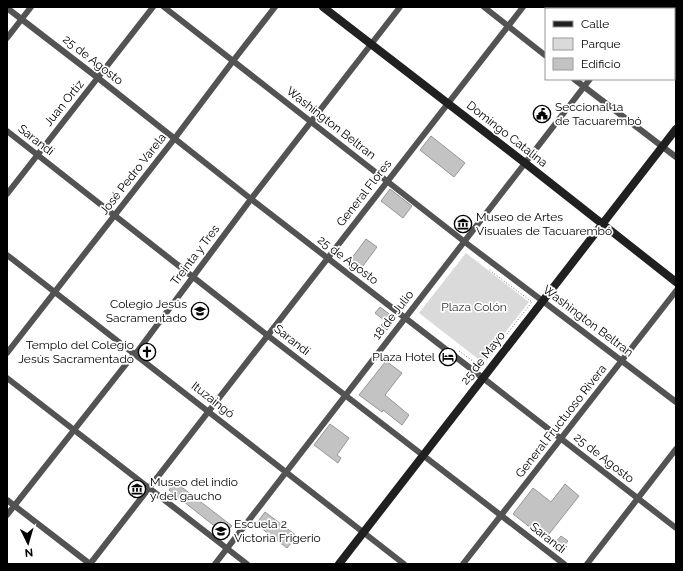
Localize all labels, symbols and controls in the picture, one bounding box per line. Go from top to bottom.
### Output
legend [545,8,675,80]
text: Calle [581,17,609,31]
street label: 25 de Agosto [60,32,126,88]
text: Parque [581,37,621,51]
text: Edificio [581,57,621,71]
street label: Juan Ortiz [41,77,87,129]
street label: Washington Beltran [284,84,378,162]
street label: Domingo Catalina [464,98,550,170]
place label: Seccional 1a de Tacuarembó [555,100,642,128]
public building icon: Seccional 1a de Tacuarembó [532,104,552,124]
street label: Sarandí [15,122,57,159]
street label: José Pedro Varela [97,131,169,217]
street label: General Flores [334,157,394,229]
place label: Museo de Artes Visuales de Tacuarembó [476,210,612,238]
museum icon: Museo de Artes Visuales de Tacuarembó [453,214,473,234]
street label: Treinta y Tres [168,222,222,288]
street label: 25 de Agosto [315,233,381,287]
street label: Washington Beltran [540,282,636,360]
street label: 18 de Julio [369,288,417,342]
place label: Colegio Jesús Sacramentado [106,297,187,325]
park label: Plaza Colón [441,300,507,314]
school or university icon: Colegio Jesús Sacramentado [190,301,210,321]
street label: Sarandí [271,322,313,359]
street label: 25 de Mayo [458,329,508,387]
place label: Templo del Colegio Jesús Sacramentado [18,338,134,366]
church icon: Templo del Colegio Jesús Sacramentado [137,342,157,362]
hotel icon: Plaza Hotel [438,347,458,367]
place label: Plaza Hotel [372,350,436,364]
street label: General Fructuoso Rivera [513,362,609,480]
street label: Ituzaingó [189,379,237,421]
street label: 25 de Agosto [571,430,637,486]
place label: Museo del indio y del gaucho [150,475,238,503]
museum icon: Museo del indio y del gaucho [127,479,147,499]
place label: Escuela 2 Victoria Frigerio [234,517,321,545]
street label: Sarandí [527,520,569,557]
school or university icon: Escuela 2 Victoria Frigerio [211,521,231,541]
north arrow [8,523,48,563]
text: N [24,546,34,559]

